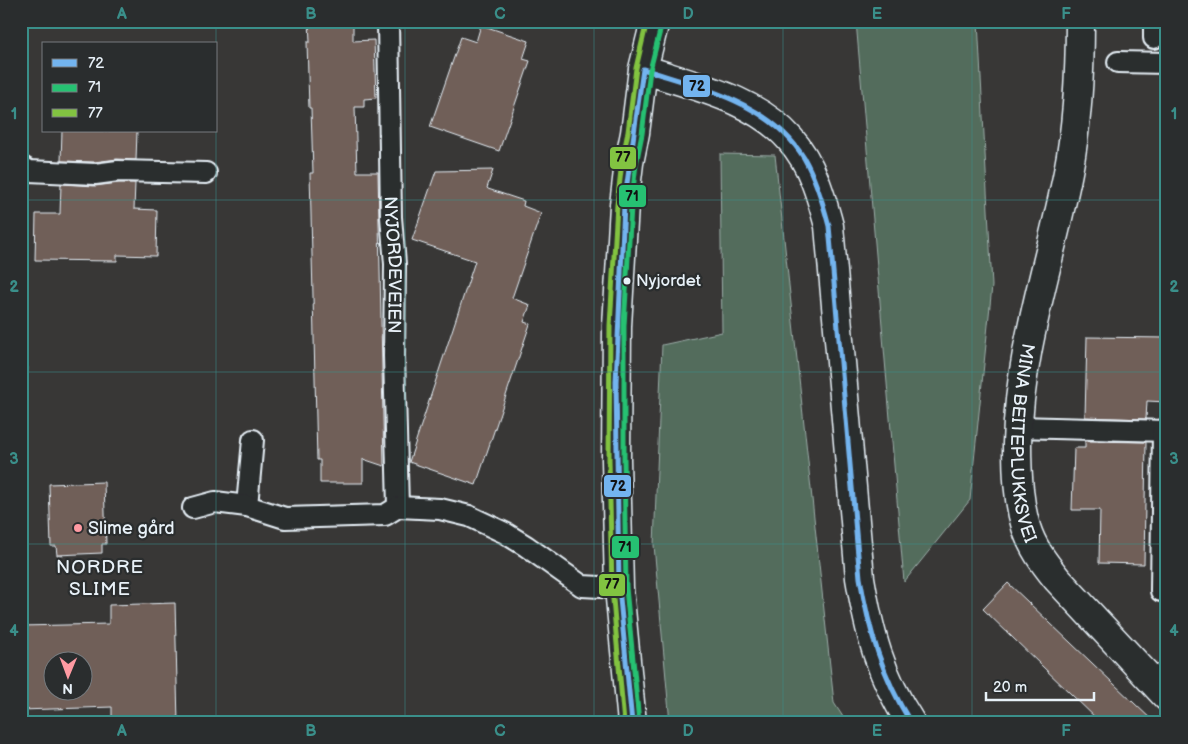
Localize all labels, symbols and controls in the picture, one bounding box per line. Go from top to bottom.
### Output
text: A [116,5,127,24]
text: B [305,5,317,24]
text: C [494,5,506,24]
text: D [682,5,694,24]
text: E [872,5,882,24]
text: F [1061,5,1071,24]
legend [42,42,218,132]
text: 72 [88,54,104,73]
line badge: 72 [682,74,711,98]
text: 71 [88,78,101,97]
text: 72 [689,78,706,95]
text: 77 [88,104,103,123]
text: 1 [11,105,17,124]
text: 1 [1171,105,1177,124]
line badge: 77 [609,146,637,170]
text: 77 [615,149,631,166]
line badge: 71 [618,184,647,208]
text: 71 [625,188,639,205]
street label: NYJORDEVEIEN [380,196,406,334]
place label: Nyjordet [636,271,702,291]
marker: Nyjordet [622,276,632,286]
text: 2 [9,278,19,297]
text: 2 [1169,278,1179,297]
street label: MINA BEITEPLUKKSVEI [1006,342,1041,546]
text: 3 [9,450,19,469]
text: 3 [1169,450,1179,469]
line badge: 72 [603,474,632,498]
text: 72 [610,478,627,495]
place label: Slime gård [88,518,175,539]
marker: Slime gård [72,522,84,534]
line badge: 71 [611,535,640,559]
text: 71 [618,539,632,556]
district label: NORDRE SLIME [56,556,144,601]
line badge: 77 [598,573,626,597]
text: 77 [604,576,620,593]
text: 4 [9,622,19,641]
text: 4 [1169,622,1179,641]
north arrow [42,652,92,702]
scale bar [986,669,1093,701]
text: 20 m [993,678,1027,697]
text: N [62,680,73,697]
text: A [116,722,127,741]
text: B [305,722,317,741]
text: C [494,722,506,741]
text: D [682,722,694,741]
text: E [872,722,882,741]
text: F [1061,722,1071,741]

